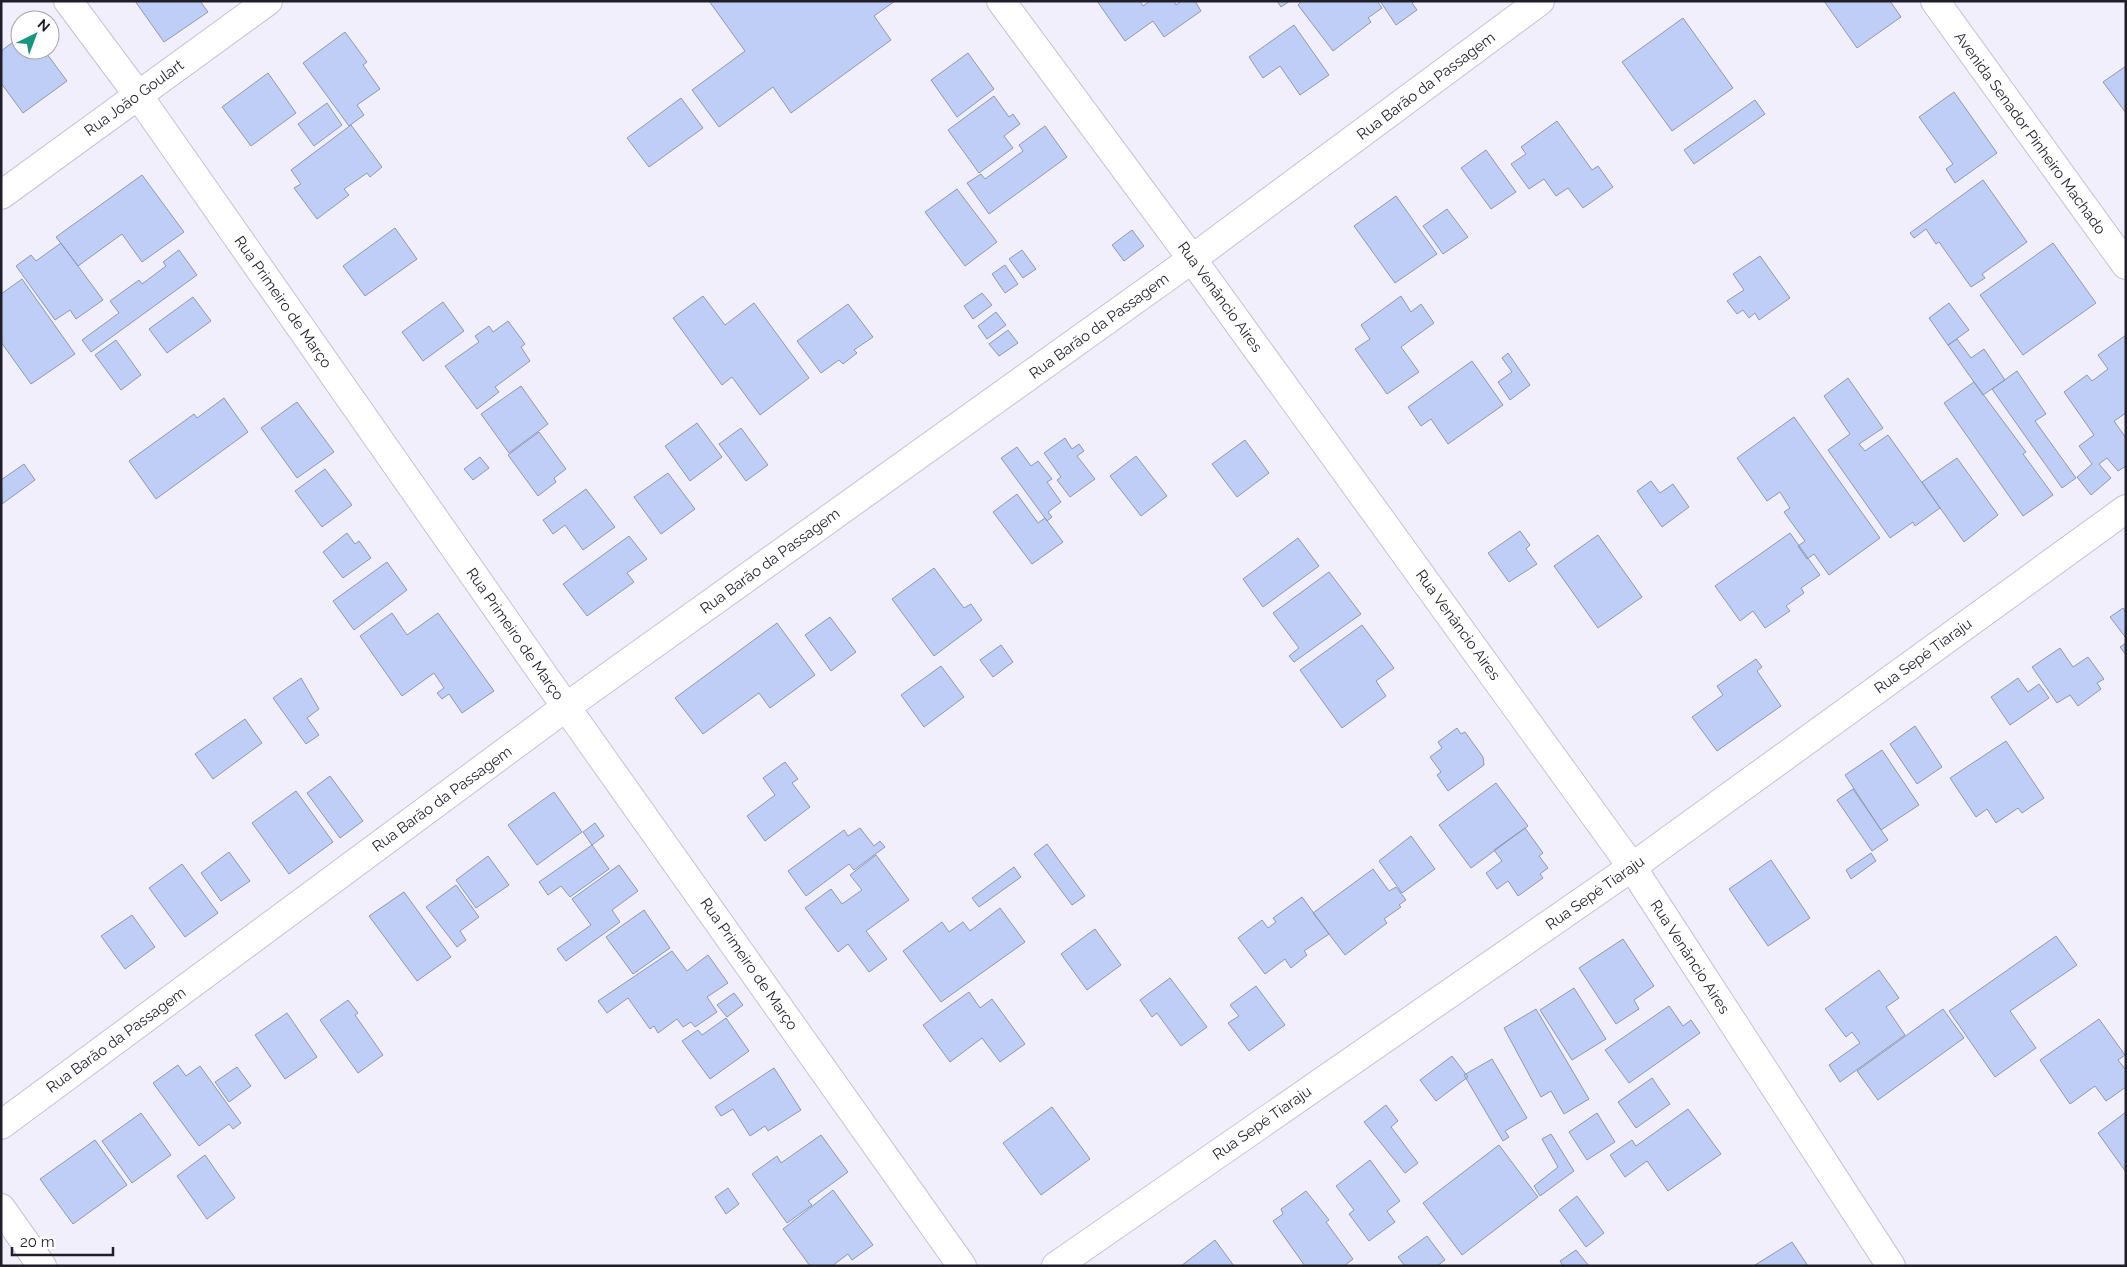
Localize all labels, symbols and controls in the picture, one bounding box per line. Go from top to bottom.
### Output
north arrow [10,10,60,60]
text: N [34,16,53,35]
street label: Rua Barão da Passagem [1353,28,1499,144]
street label: Avenida Senador Pinheiro Machado [1950,28,2110,238]
street label: Rua João Goulart [81,56,187,140]
street label: Rua Primeiro de Março [230,232,336,372]
street label: Rua Venâncio Aires [1174,238,1266,356]
street label: Rua Barão da Passagem [1026,269,1172,383]
street label: Rua Barão da Passagem [697,504,843,618]
street label: Rua Primeiro de Março [462,564,568,704]
street label: Rua Venâncio Aires [1412,566,1504,684]
street label: Rua Sepé Tiaraju [1871,615,1975,697]
street label: Rua Barão da Passagem [369,742,515,856]
street label: Rua Sepé Tiaraju [1542,852,1648,934]
street label: Rua Primeiro de Março [696,894,802,1034]
street label: Rua Venâncio Aires [1647,897,1733,1017]
street label: Rua Barão da Passagem [43,983,189,1097]
street label: Rua Sepé Tiaraju [1209,1082,1315,1164]
scale bar [12,1224,114,1256]
text: 20 m [20,1233,55,1251]

